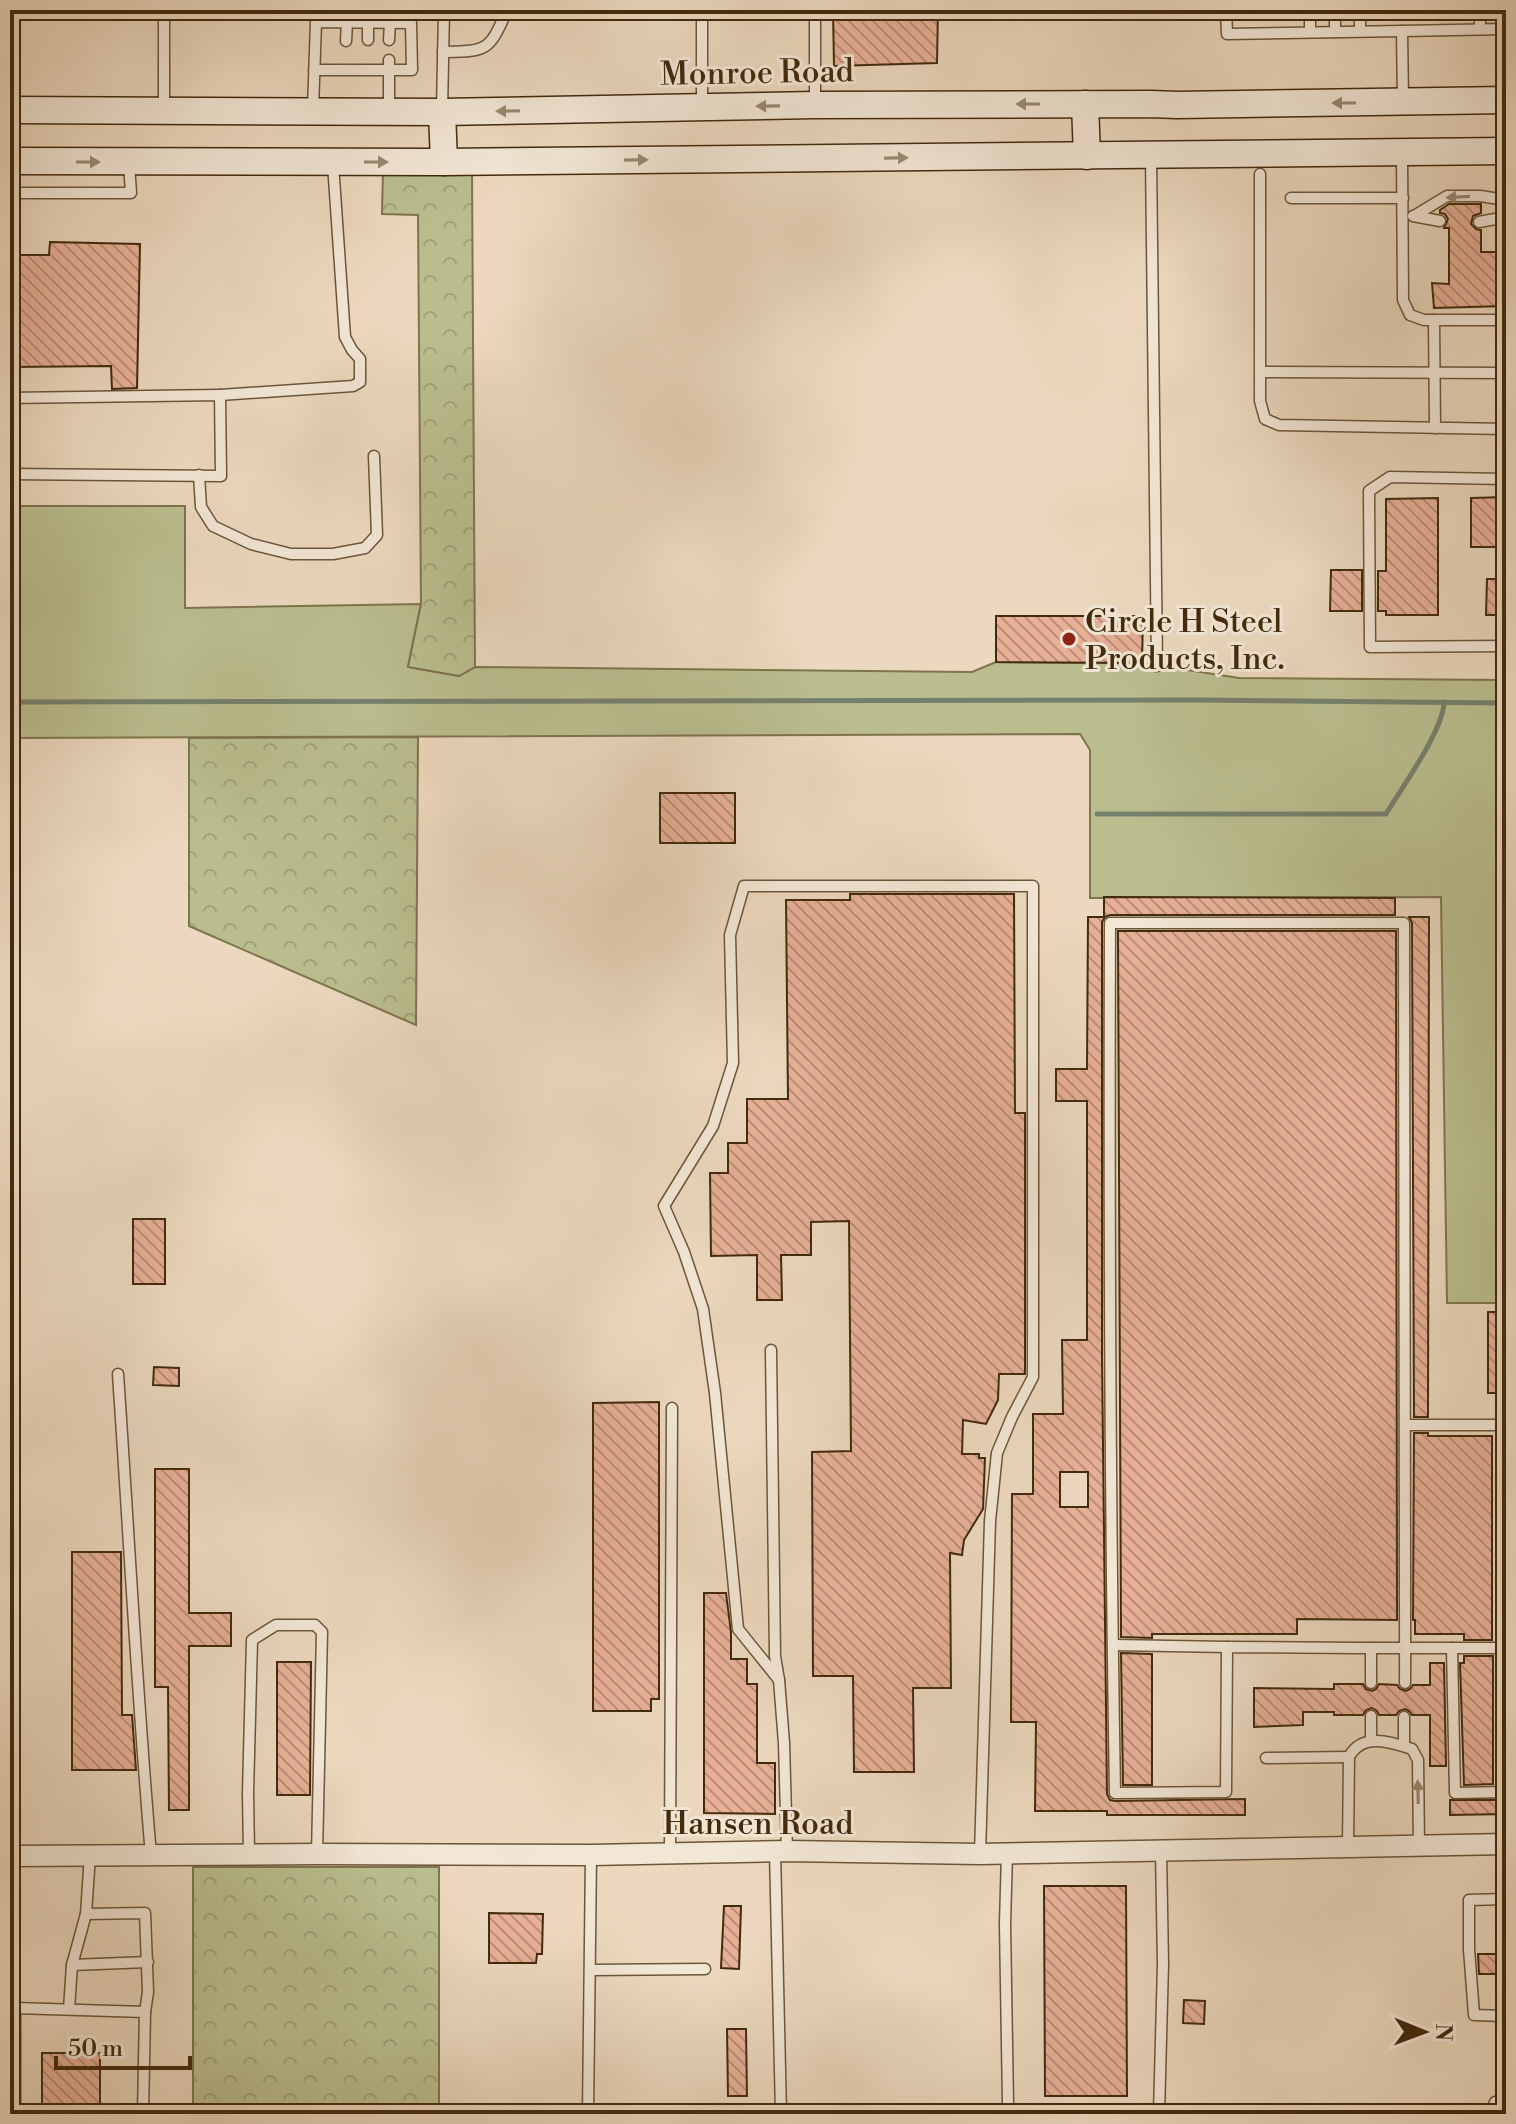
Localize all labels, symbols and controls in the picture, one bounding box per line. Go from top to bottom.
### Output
street label: Monroe Road [660,51,854,95]
one-way arrow [1331,97,1356,109]
one-way arrow [1015,98,1040,110]
one-way arrow [755,99,780,112]
one-way arrow [495,105,520,117]
one-way arrow [884,151,909,164]
one-way arrow [624,154,649,166]
one-way arrow [76,155,101,168]
one-way arrow [364,156,389,168]
one-way arrow [1445,191,1470,204]
place label: Circle H Steel Products, Inc. [1085,602,1285,679]
marker: Circle H Steel Products, Inc. [1060,630,1078,648]
one-way arrow [1412,1779,1425,1804]
street label: Hansen Road [663,1804,853,1844]
north arrow [1384,1992,1464,2072]
scale bar [56,2020,190,2070]
text: N [1429,2023,1456,2042]
text: 50 m [68,2034,123,2064]

